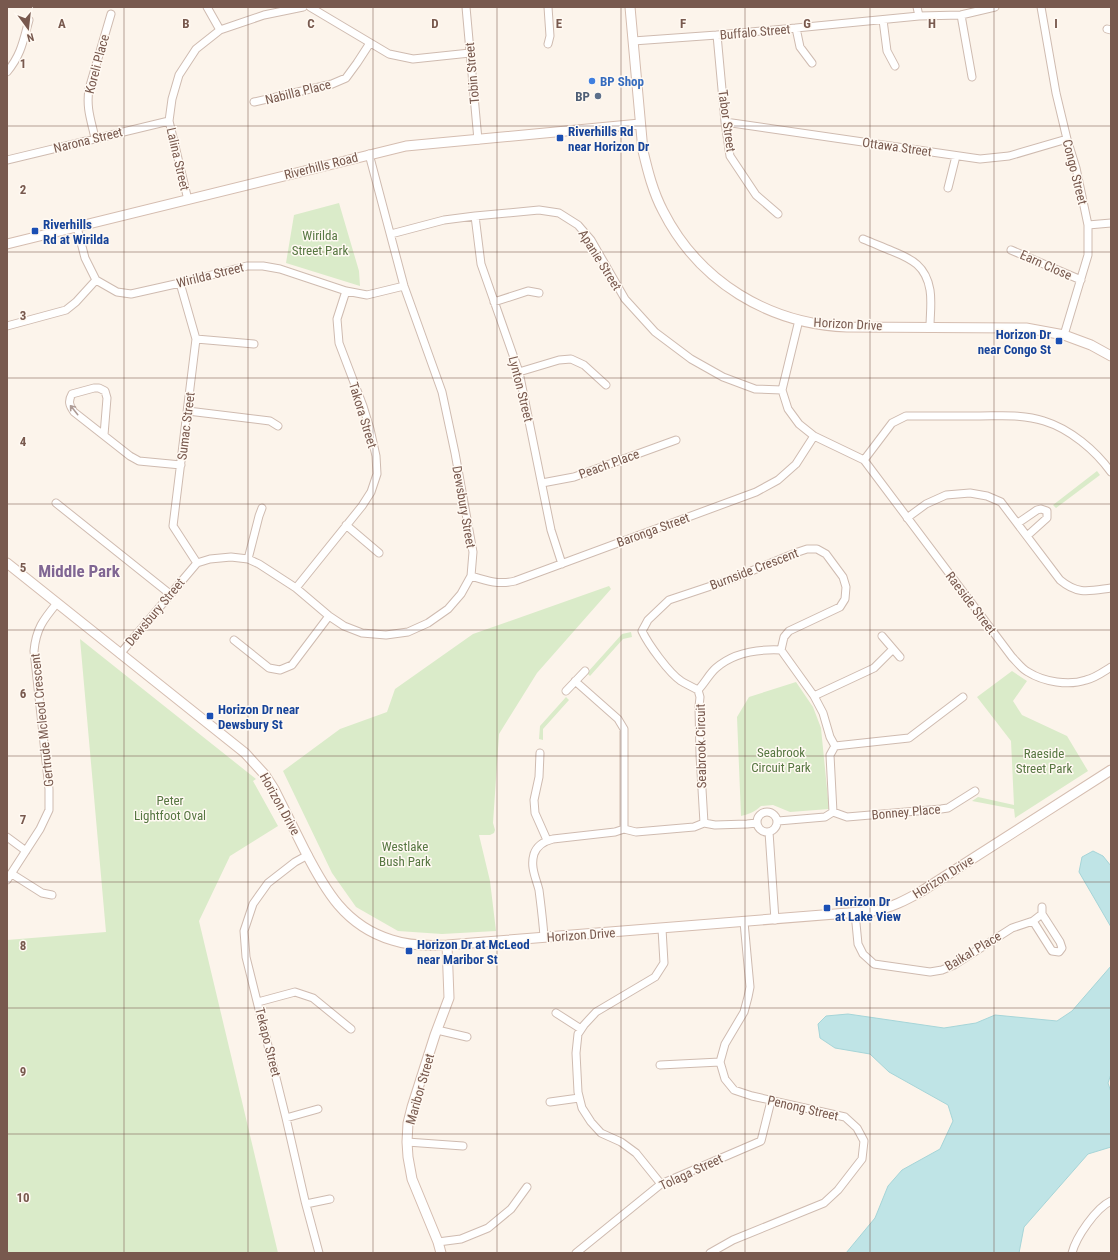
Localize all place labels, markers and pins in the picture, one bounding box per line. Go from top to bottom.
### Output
place label: BP Shop [600,74,644,89]
marker: BP Shop [587,76,597,86]
place label: BP [575,89,590,104]
marker: BP [593,91,603,101]
place label: Riverhills Rd near Horizon Dr [568,124,650,154]
marker: Riverhills Rd near Horizon Dr [555,133,565,143]
place label: Riverhills Rd at Wirilda [43,217,109,247]
marker: Riverhills Rd at Wirilda [30,226,40,236]
place label: Horizon Dr near Congo St [978,327,1052,357]
marker: Horizon Dr near Congo St [1054,336,1064,346]
place label: Horizon Dr near Dewsbury St [218,702,300,732]
marker: Horizon Dr near Dewsbury St [205,711,215,721]
place label: Horizon Dr at Lake View [835,894,901,924]
marker: Horizon Dr at Lake View [822,903,832,913]
place label: Horizon Dr at McLeod near Maribor St [417,937,530,967]
marker: Horizon Dr at McLeod near Maribor St [404,946,414,956]

